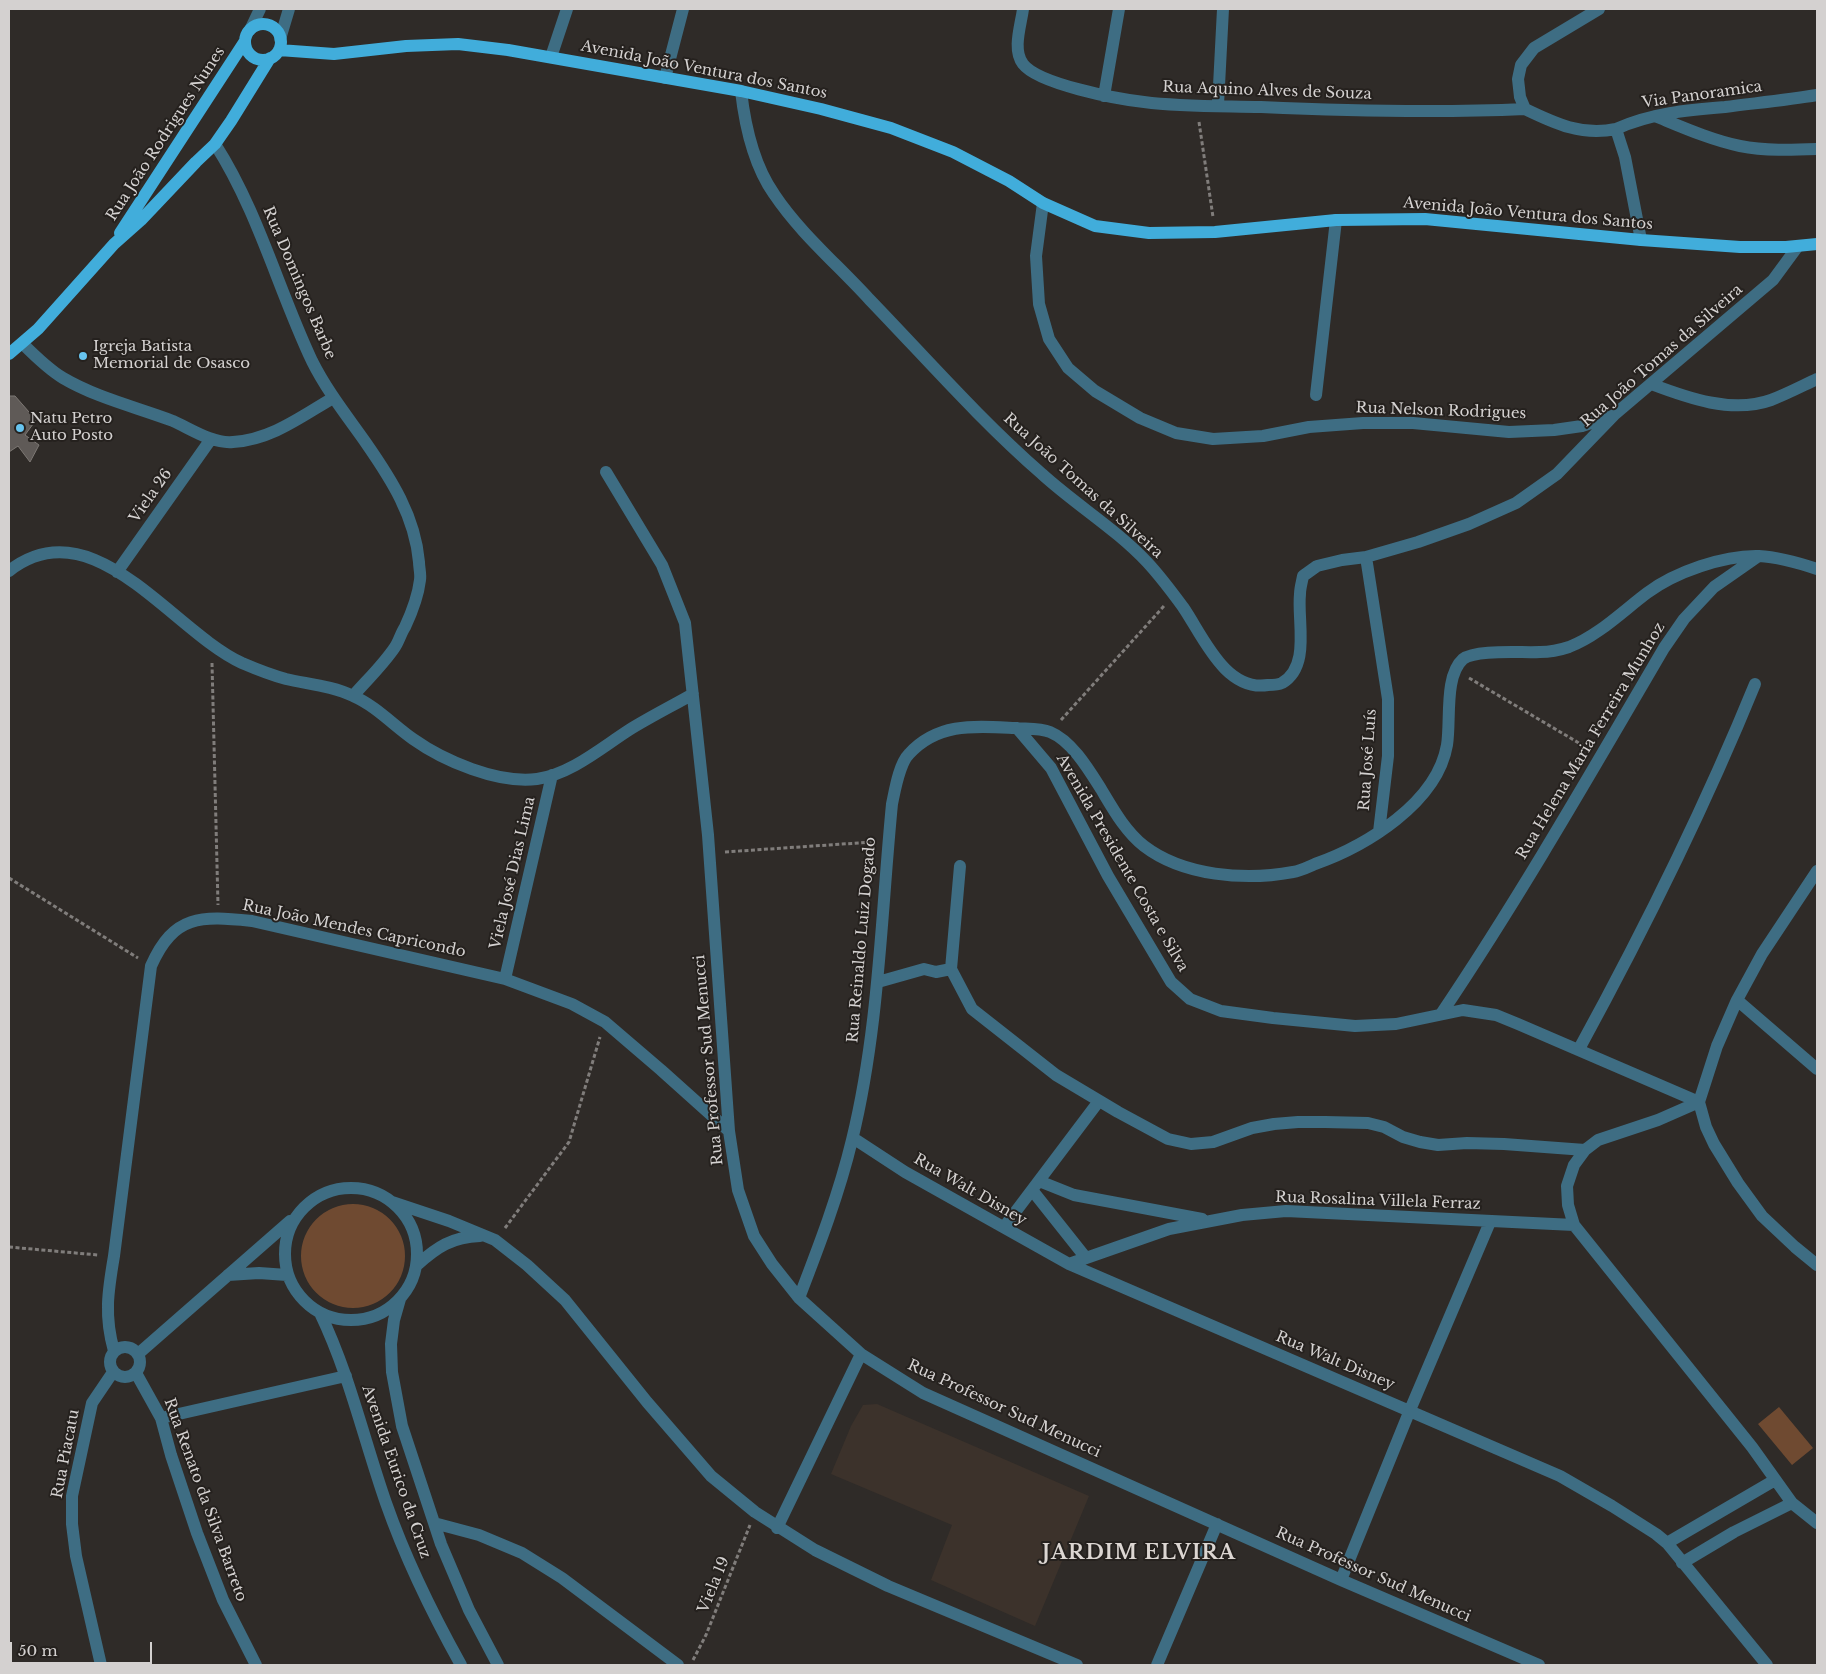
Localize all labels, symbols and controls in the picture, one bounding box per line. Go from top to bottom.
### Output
street label: Avenida João Ventura dos Santos [579,37,829,103]
street label: Rua João Rodrigues Nunes [103,44,229,224]
street label: Rua Aquino Alves de Souza [1162,78,1372,104]
street label: Via Panoramica [1641,78,1763,112]
street label: Avenida João Ventura dos Santos [1402,194,1654,234]
street label: Rua Domingos Barbe [259,204,339,362]
street label: Rua João Tomas da Silveira [1578,281,1746,431]
place label: Igreja Batista Memorial de Osasco [93,338,250,373]
marker: Igreja Batista Memorial de Osasco [77,350,89,362]
street label: Rua Nelson Rodrigues [1355,399,1527,423]
place label: Natu Petro Auto Posto [30,410,113,445]
street label: Rua João Tomas da Silveira [1000,410,1166,562]
marker: Natu Petro Auto Posto [14,422,26,434]
street label: Viela 26 [126,466,176,526]
street label: Rua Helena Maria Ferreira Munhoz [1513,619,1669,863]
street label: Rua José Luís [1355,708,1381,812]
street label: Avenida Presidente Costa e Silva [1052,751,1192,975]
street label: Viela José Dias Lima [487,795,539,951]
street label: Rua Reinaldo Luiz Dogado [844,836,880,1044]
street label: Rua João Mendes Capricondo [241,897,467,961]
street label: Rua Professor Sud Menucci [691,954,727,1166]
street label: Rua Walt Disney [910,1150,1030,1230]
street label: Rua Rosalina Villela Ferraz [1275,1188,1481,1214]
street label: Rua Walt Disney [1273,1328,1397,1394]
street label: Rua Professor Sud Menucci [904,1356,1104,1462]
street label: Avenida Eurico da Cruz [358,1383,434,1561]
street label: Rua Renato da Silva Barreto [160,1396,250,1604]
street label: Rua Piacatu [49,1408,83,1500]
street label: Rua Professor Sud Menucci [1273,1524,1473,1626]
district label: JARDIM ELVIRA [1040,1541,1238,1565]
street label: Viela 19 [695,1554,733,1616]
scale bar [12,1632,155,1664]
text: 50 m [18,1641,58,1660]

